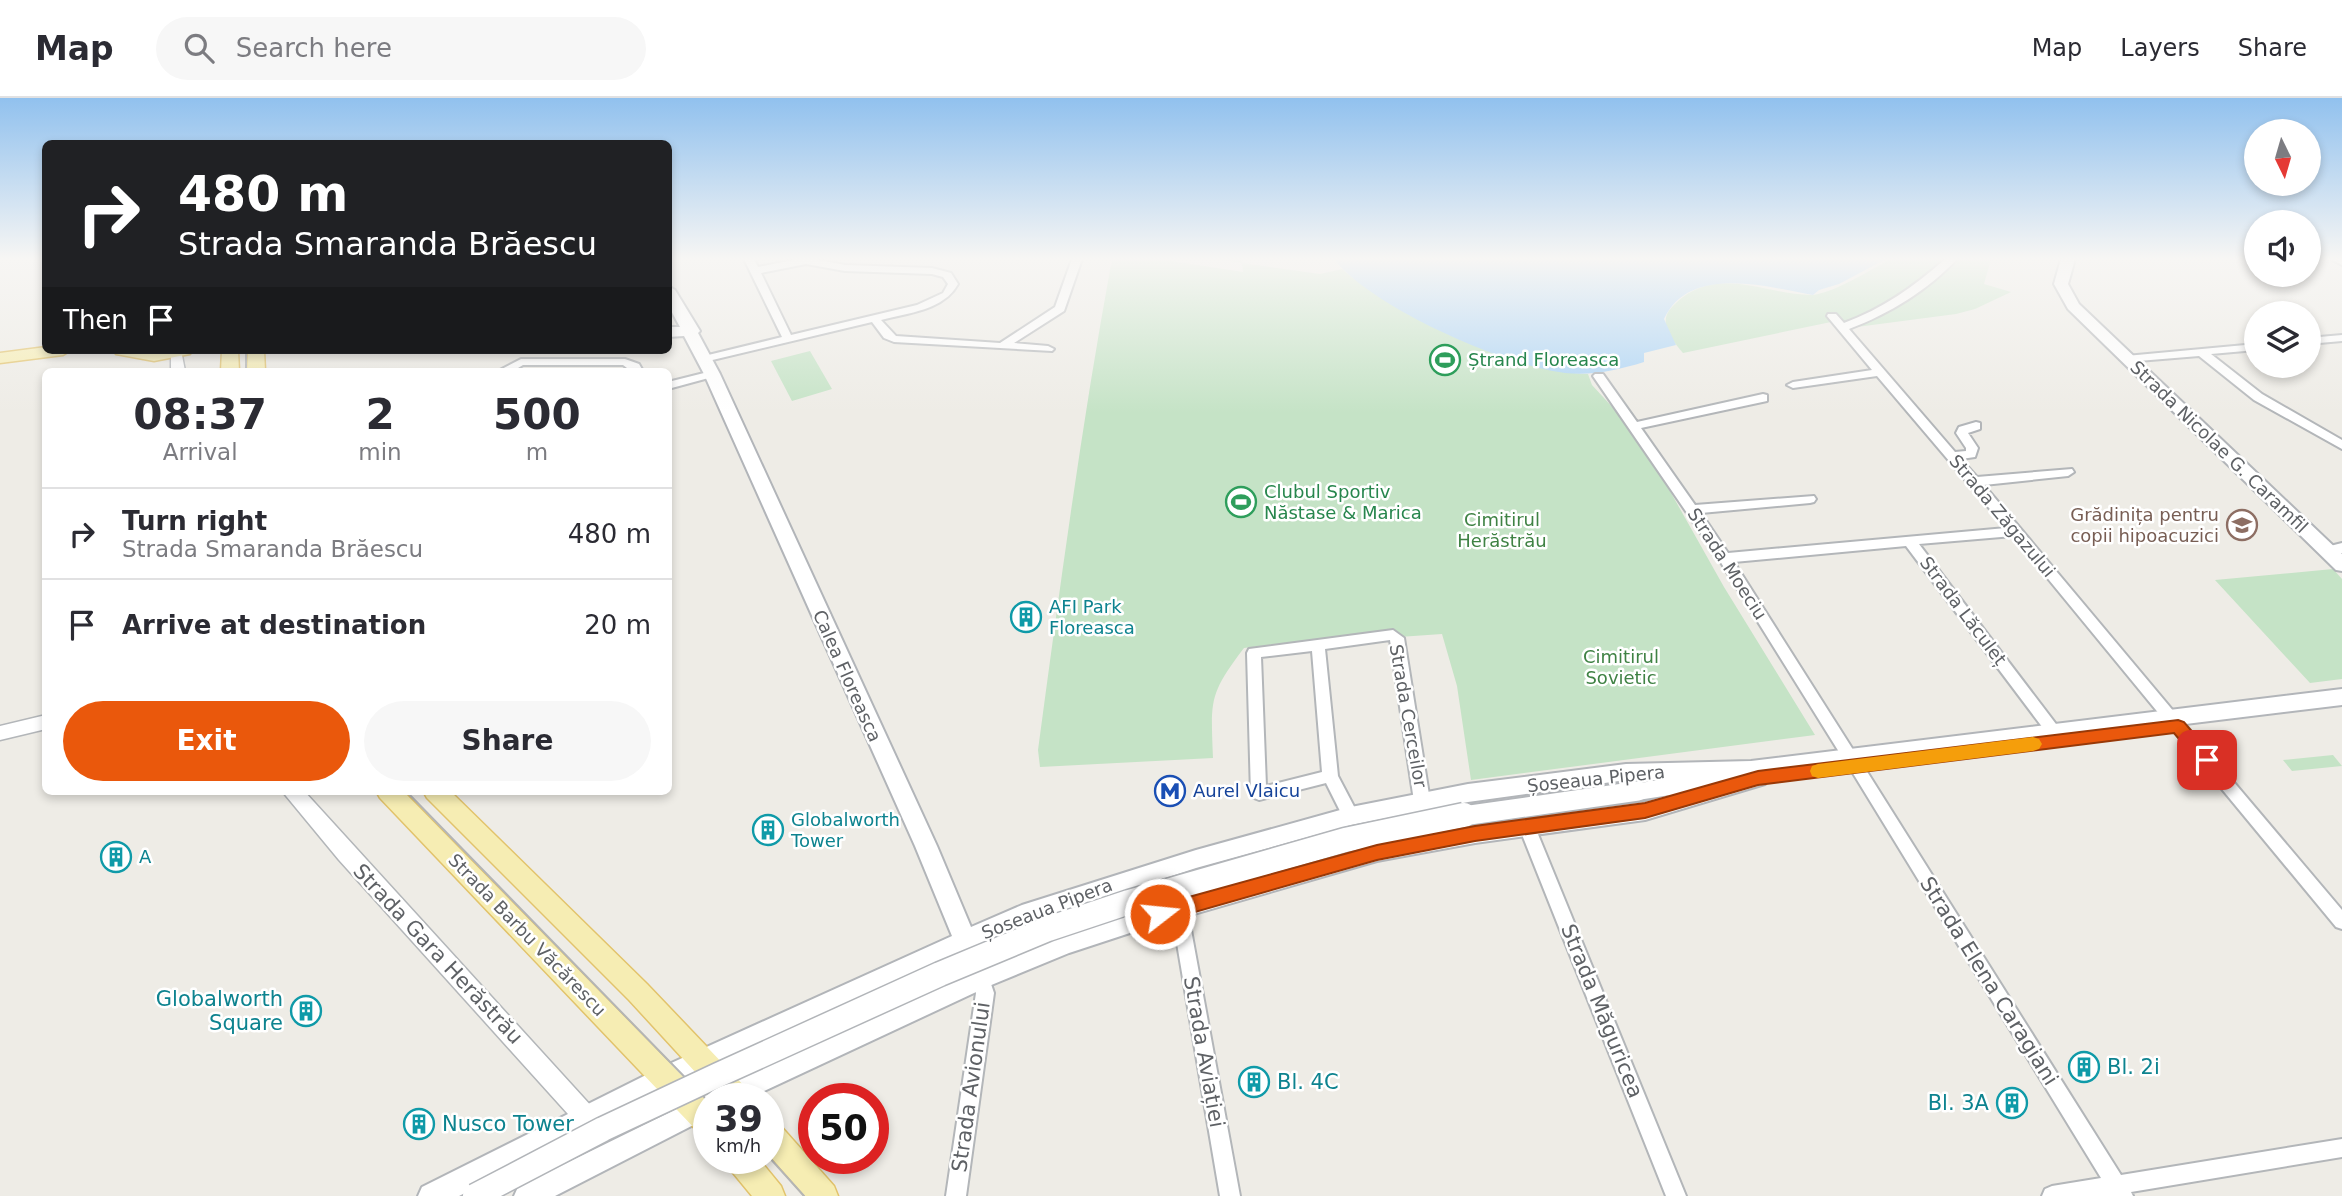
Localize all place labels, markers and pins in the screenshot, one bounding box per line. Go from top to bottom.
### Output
sports icon: Ștrand Floreasca [1428,343,1462,377]
place label: Ștrand Floreasca [1468,349,1619,370]
place label: Clubul Sportiv Năstase & Marica [1264,481,1422,523]
sports icon: Clubul Sportiv Năstase & Marica [1224,485,1258,519]
place label: Grădinița pentru copii hipoacuzici [2070,504,2219,546]
school or university icon: Grădinița pentru copii hipoacuzici [2225,508,2259,542]
place label: AFI Park Floreasca [1049,596,1135,638]
building icon: AFI Park Floreasca [1009,600,1043,634]
pin [2177,730,2237,790]
metro station icon: Aurel Vlaicu [1153,774,1187,808]
place label: Aurel Vlaicu [1193,780,1300,801]
place label: Globalworth Tower [790,809,900,851]
building icon: Globalworth Tower [751,813,785,847]
building icon: A [99,840,133,874]
place label: A [139,846,152,867]
place label: Globalworth Square [156,987,283,1035]
building icon: Globalworth Square [289,994,323,1028]
building icon: Bl. 2i [2067,1050,2101,1084]
place label: Bl. 2i [2107,1055,2160,1079]
building icon: Bl. 4C [1237,1065,1271,1099]
place label: Bl. 4C [1277,1070,1339,1094]
building icon: Bl. 3A [1995,1086,2029,1120]
place label: Bl. 3A [1928,1091,1990,1115]
building icon: Nusco Tower [402,1107,436,1141]
place label: Nusco Tower [442,1112,574,1136]

